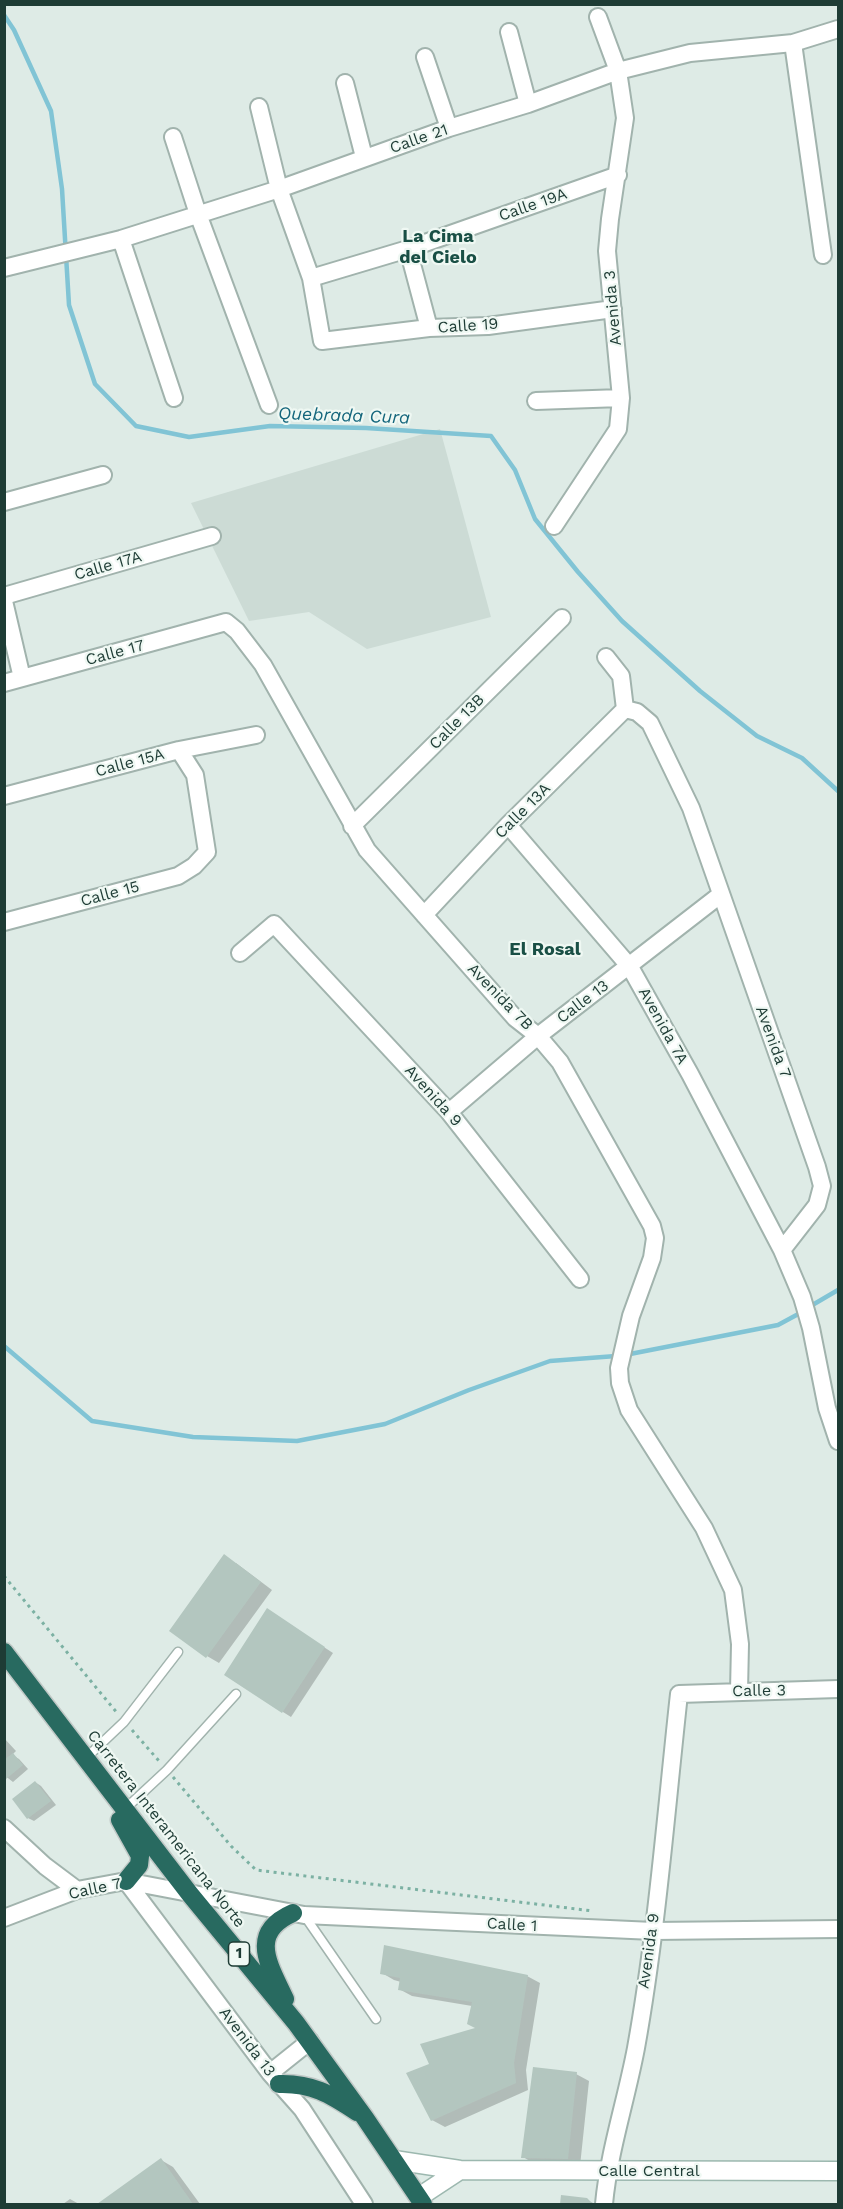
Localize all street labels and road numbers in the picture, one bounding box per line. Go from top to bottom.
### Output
street label: Calle 21 [387,120,451,158]
street label: Calle 19A [496,184,570,226]
street label: Avenida 3 [600,269,626,347]
street label: Calle 19 [437,314,499,338]
street label: Calle 17A [72,547,144,585]
street label: Calle 17 [84,636,146,670]
street label: Calle 13B [425,690,489,754]
street label: Calle 15A [93,745,167,781]
street label: Calle 13A [491,779,555,843]
street label: Calle 15 [79,877,141,911]
street label: Avenida 7B [463,960,537,1034]
street label: Calle 13 [553,976,613,1028]
street label: Avenida 7A [634,984,692,1068]
street label: Avenida 7 [751,1003,795,1081]
street label: Avenida 9 [400,1061,466,1131]
street label: Calle 3 [732,1681,786,1701]
street label: Carretera Interamericana Norte [83,1726,249,1932]
street label: Calle 7 [67,1874,123,1904]
street label: Avenida 9 [634,1912,664,1990]
street label: Calle 1 [486,1914,538,1936]
road number: 1 [228,1942,250,1966]
street label: Avenida 13 [215,2004,279,2080]
street label: Calle Central [598,2161,700,2181]

